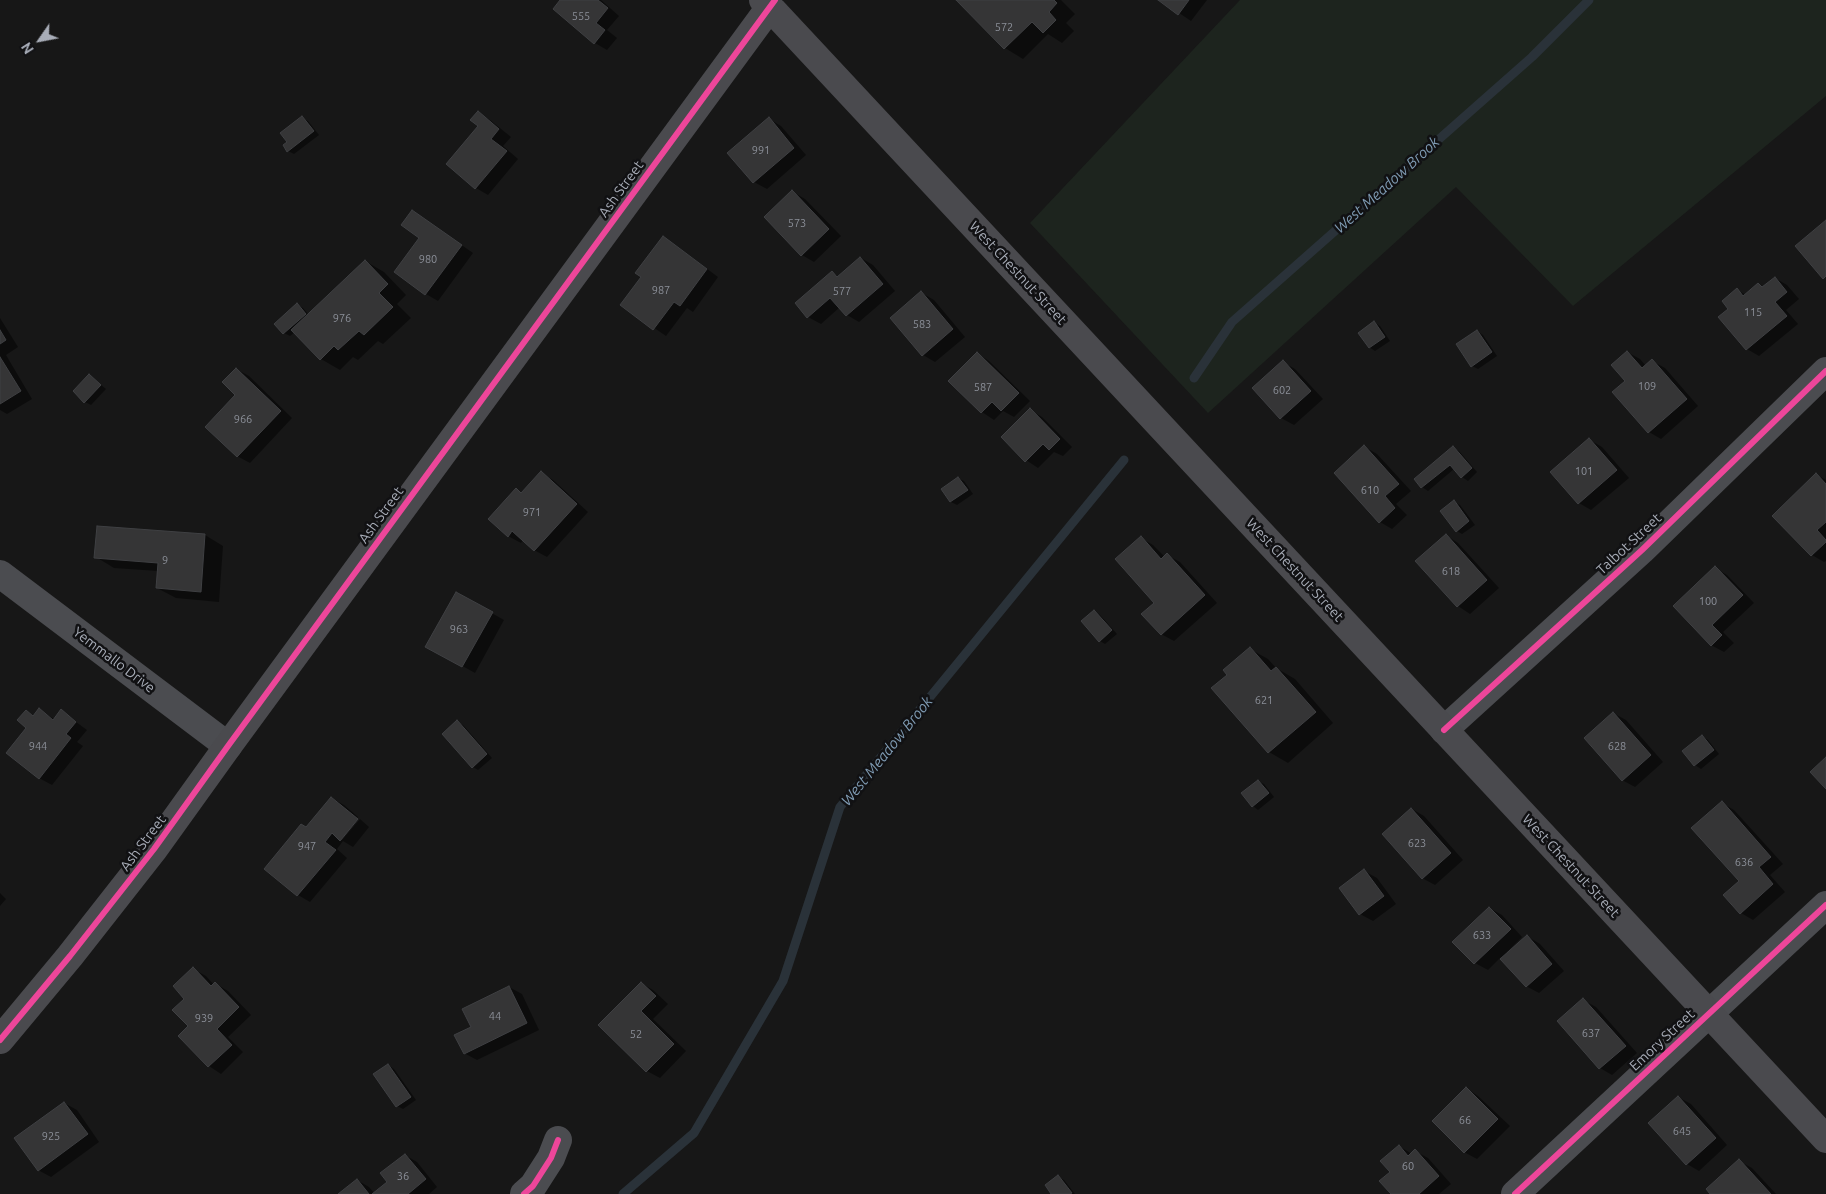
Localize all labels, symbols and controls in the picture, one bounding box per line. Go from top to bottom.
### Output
house number: 555 [572,9,590,23]
north arrow [15,15,65,65]
house number: 572 [995,20,1013,34]
text: N [18,39,37,57]
water label: West Meadow Brook [1331,133,1443,237]
house number: 991 [752,143,770,157]
street label: Ash Street [595,158,647,220]
house number: 573 [788,216,806,230]
street label: West Chestnut Street [966,218,1070,328]
house number: 980 [419,252,437,266]
house number: 987 [652,283,670,297]
house number: 577 [833,284,851,298]
house number: 115 [1744,305,1762,319]
house number: 976 [333,311,351,325]
house number: 583 [913,317,931,331]
house number: 109 [1638,379,1656,393]
house number: 587 [974,380,992,394]
house number: 602 [1273,383,1291,397]
house number: 966 [234,412,252,426]
house number: 101 [1575,464,1593,478]
house number: 610 [1361,483,1379,497]
street label: Ash Street [355,484,407,546]
house number: 971 [523,505,541,519]
street label: Talbot Street [1593,510,1665,578]
street label: West Chestnut Street [1243,515,1347,625]
house number: 9 [162,553,168,567]
house number: 618 [1442,564,1460,578]
house number: 100 [1699,594,1717,608]
house number: 963 [450,622,468,636]
street label: Yemmallo Drive [70,624,158,696]
water label: West Meadow Brook [837,693,937,809]
house number: 621 [1255,693,1273,707]
house number: 944 [29,739,47,753]
house number: 628 [1608,739,1626,753]
street label: West Chestnut Street [1519,811,1623,921]
street label: Ash Street [117,812,169,874]
house number: 623 [1408,836,1426,850]
house number: 947 [298,839,316,853]
house number: 636 [1735,855,1753,869]
house number: 633 [1473,928,1491,942]
street label: Emory Street [1626,1006,1698,1074]
house number: 44 [489,1009,501,1023]
house number: 939 [195,1011,213,1025]
house number: 637 [1582,1026,1600,1040]
house number: 52 [630,1027,642,1041]
house number: 66 [1459,1113,1471,1127]
house number: 645 [1673,1124,1691,1138]
house number: 925 [42,1129,60,1143]
house number: 60 [1402,1159,1414,1173]
house number: 36 [397,1169,409,1183]

